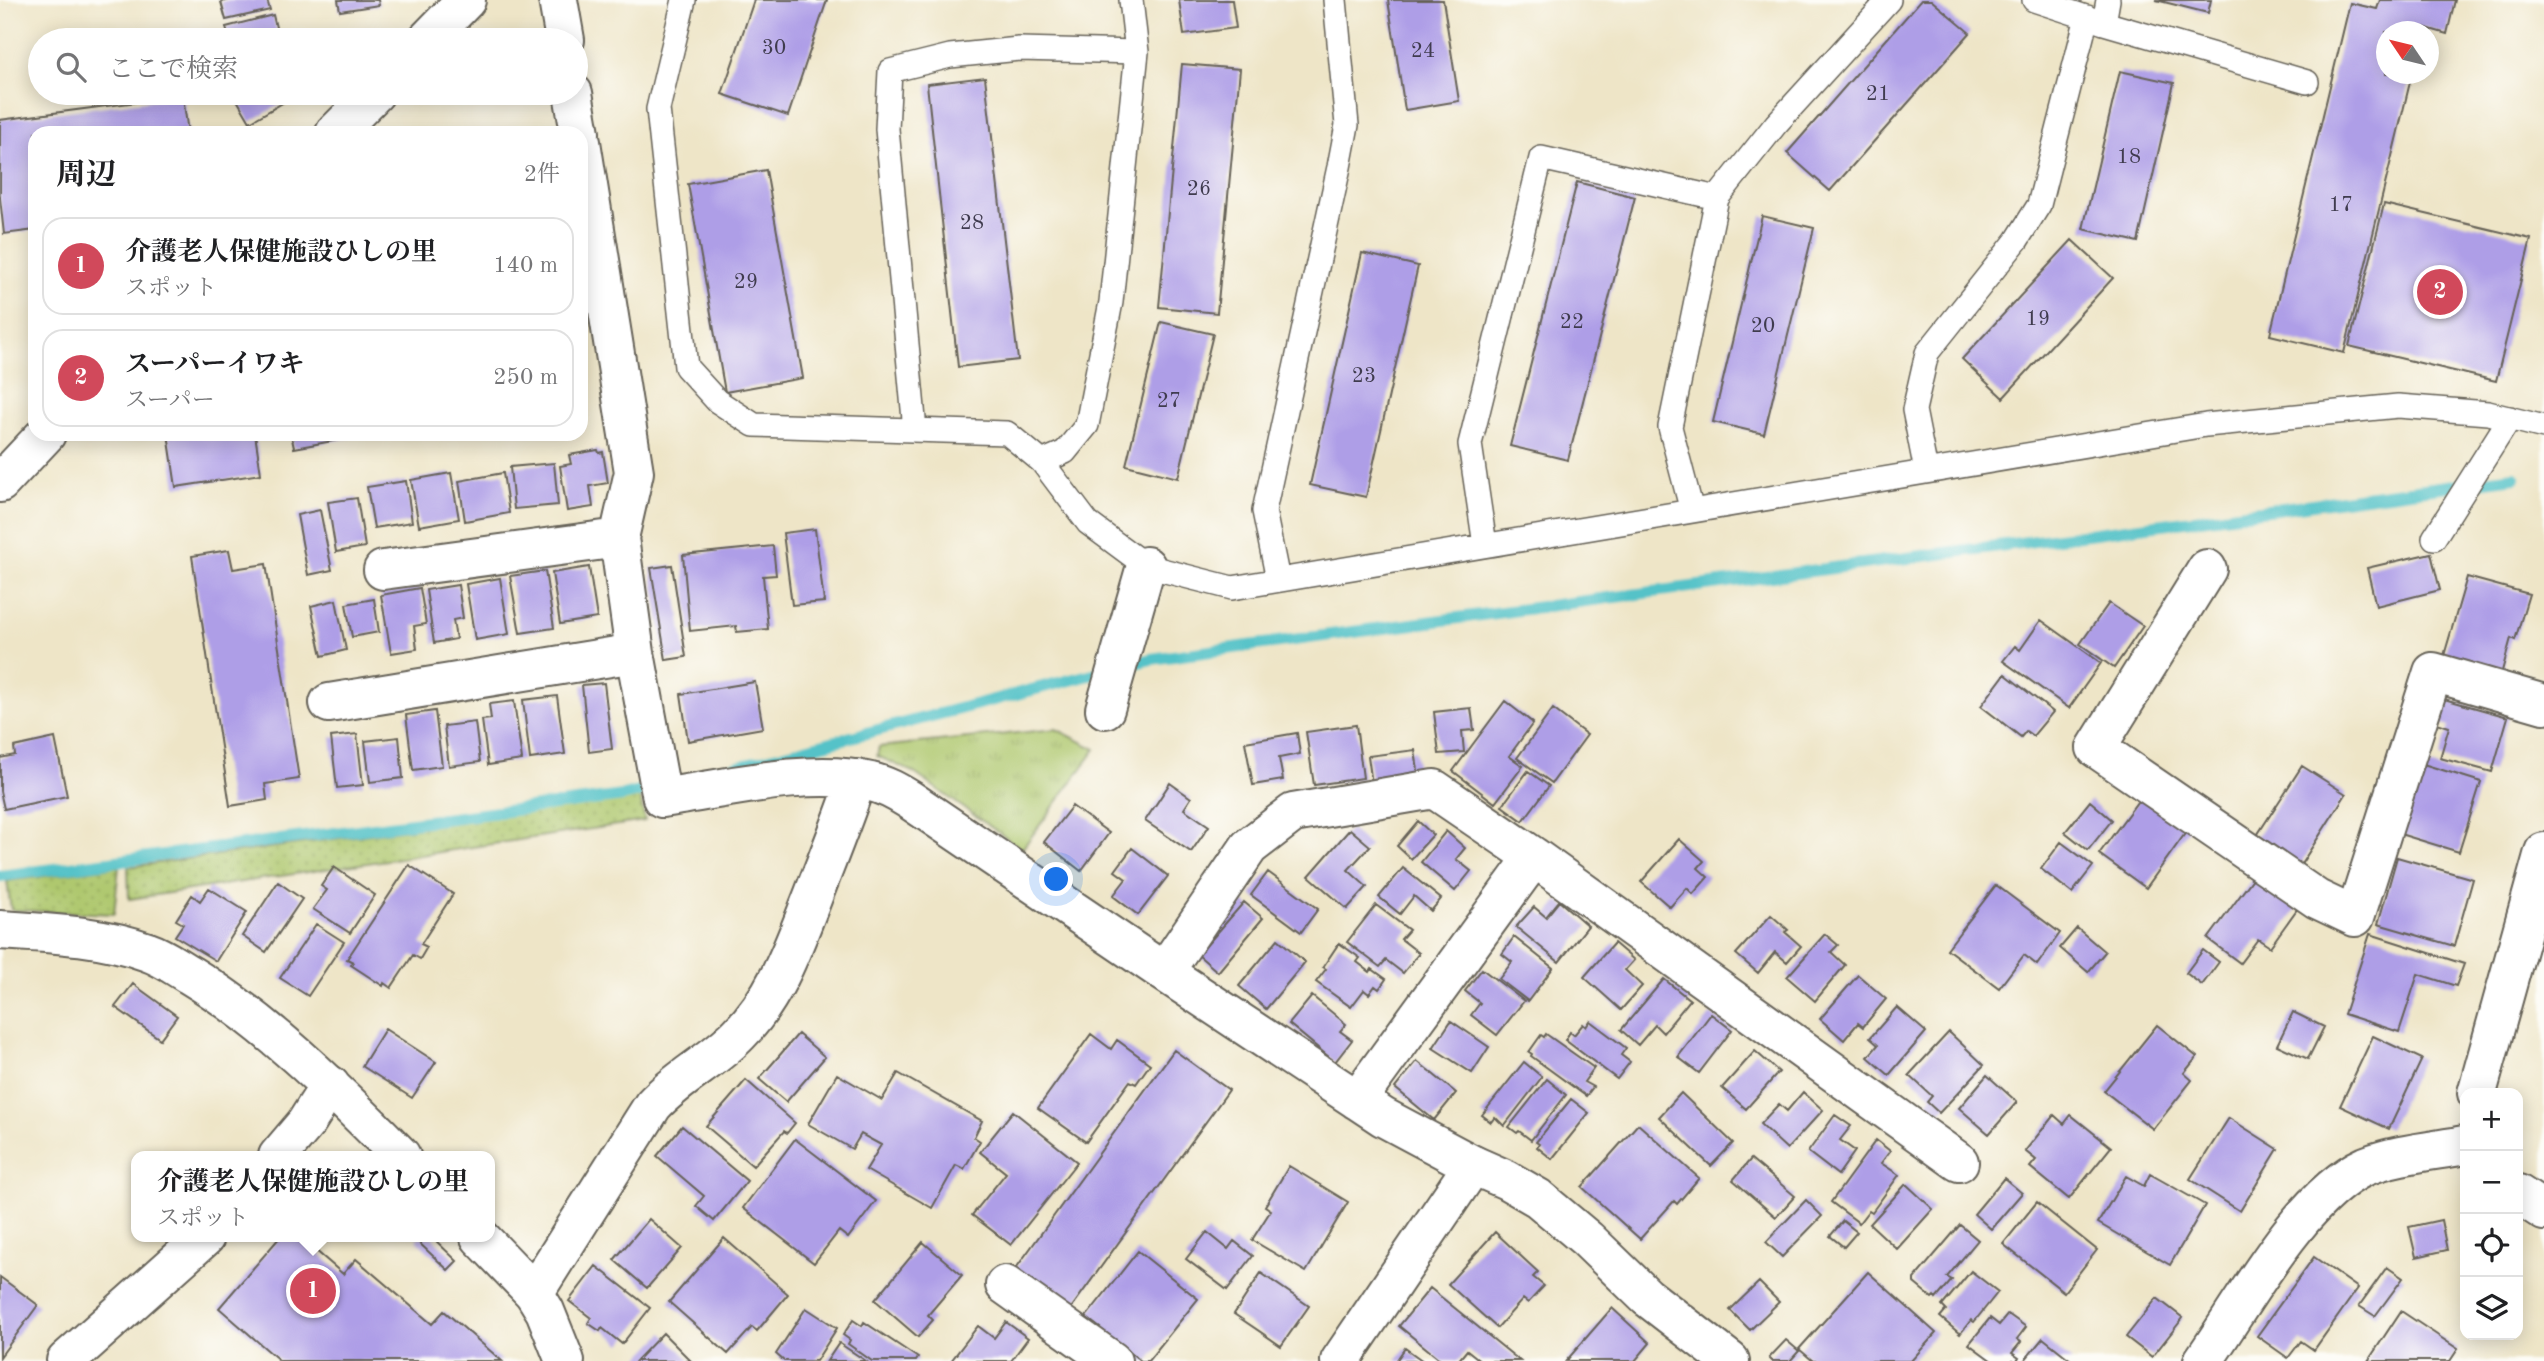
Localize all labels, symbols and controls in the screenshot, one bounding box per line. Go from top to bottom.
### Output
north arrow [2376,21,2439,84]
search box [28,28,588,105]
house number: 30 [762,38,786,59]
house number: 24 [1411,41,1435,62]
icon: search [52,48,90,86]
text: ここで検索 [108,57,238,83]
house number: 21 [1866,84,1890,105]
house number: 18 [2117,147,2141,168]
text: 周辺 [56,161,116,191]
text: 2件 [524,163,560,186]
house number: 26 [1187,179,1211,200]
house number: 17 [2329,195,2353,216]
house number: 28 [960,213,984,234]
text: 介護老人保健施設ひしの里 [125,240,437,266]
text: 1 [74,254,88,277]
text: 140 m [493,254,558,277]
pin: 2 [2417,266,2463,318]
house number: 29 [734,272,758,293]
text: スポット [125,277,217,300]
house number: 19 [2026,309,2050,330]
house number: 22 [1560,312,1584,333]
house number: 20 [1751,316,1775,337]
text: スーパーイワキ [125,352,304,378]
text: 2 [74,366,88,389]
text: 250 m [493,366,558,389]
house number: 23 [1352,366,1376,387]
text: スーパー [125,389,215,412]
house number: 27 [1157,391,1181,412]
your location [1039,862,1073,896]
map controls [2460,1088,2523,1340]
button: + [2460,1088,2523,1151]
popup [131,1151,495,1242]
button: − [2460,1151,2523,1214]
text: 介護老人保健施設ひしの里 [157,1170,469,1196]
text: スポット [157,1207,249,1230]
button: locate [2460,1214,2523,1277]
pin: 1 [290,1265,336,1317]
button: layers [2460,1277,2523,1340]

